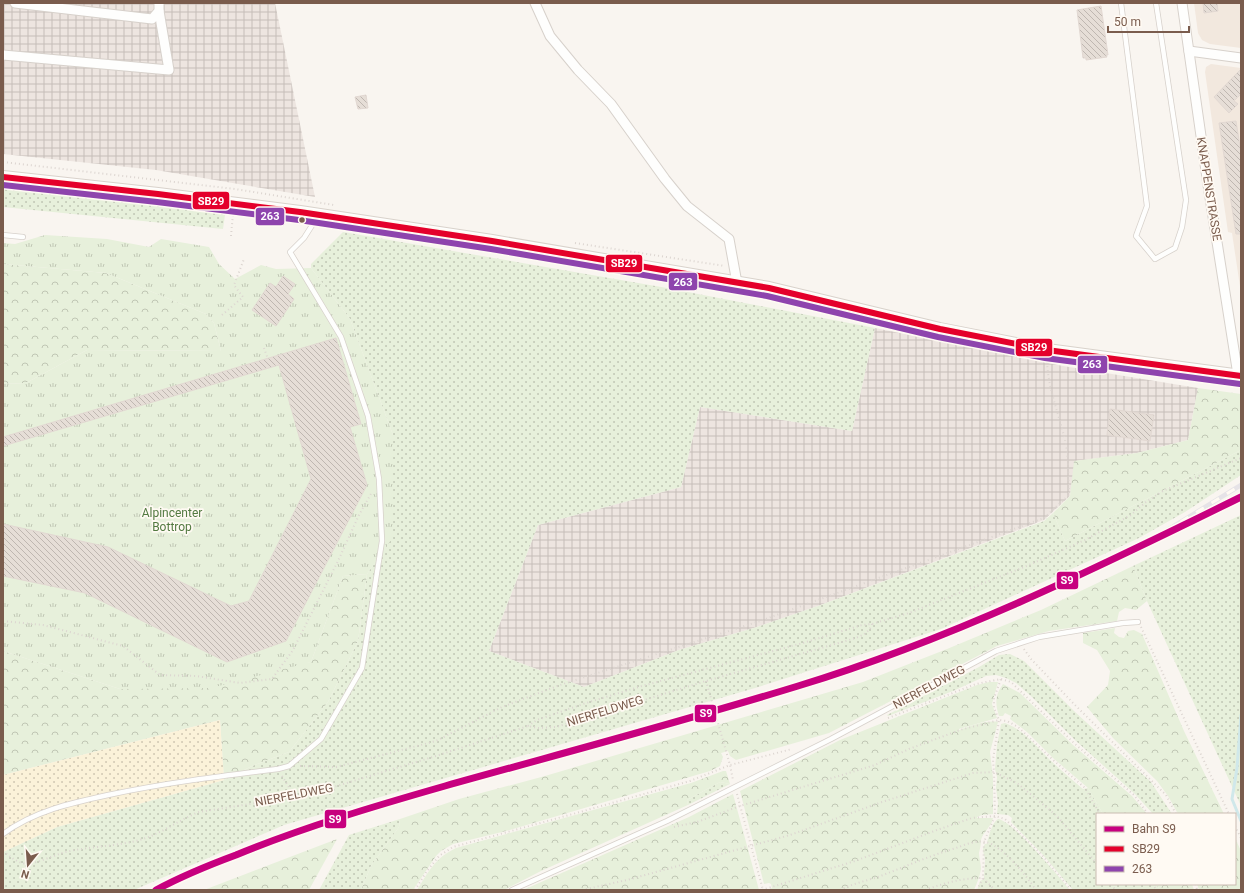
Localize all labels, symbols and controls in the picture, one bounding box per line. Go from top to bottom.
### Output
scale bar [1108,8,1189,34]
text: 50 m [1114,15,1141,29]
street label: KNAPPENSTRASSE [1194,136,1224,242]
line badge: SB29 [192,191,230,210]
text: SB29 [198,195,224,208]
line badge: 263 [255,207,285,226]
text: 263 [261,210,279,223]
unlabelled marker [297,215,307,225]
line badge: SB29 [605,254,643,273]
text: SB29 [611,257,637,270]
line badge: 263 [668,272,698,291]
text: 263 [674,276,692,289]
line badge: SB29 [1015,338,1053,357]
text: SB29 [1021,341,1047,354]
line badge: 263 [1077,355,1108,374]
text: 263 [1083,358,1101,371]
park label: Alpincenter Bottrop [142,506,202,534]
line badge: S9 [1056,571,1079,590]
text: S9 [1060,574,1074,587]
street label: NIERFELDWEG [891,662,967,712]
street label: NIERFELDWEG [565,693,645,729]
line badge: S9 [694,704,717,723]
text: S9 [699,707,713,720]
street label: NIERFELDWEG [254,781,334,809]
line badge: S9 [324,809,347,829]
text: S9 [328,813,342,826]
legend [1096,813,1236,885]
text: Bahn S9 [1132,822,1176,836]
text: SB29 [1132,842,1160,856]
north arrow [8,845,48,885]
text: 263 [1132,862,1152,876]
text: N [19,867,31,881]

